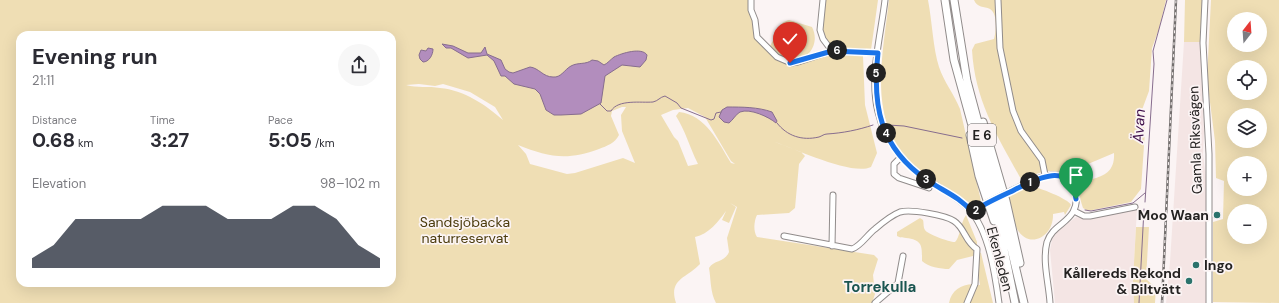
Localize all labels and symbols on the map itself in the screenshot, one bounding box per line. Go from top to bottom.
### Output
north arrow [1227,12,1267,52]
pin [773,22,807,63]
pin: 6 [827,40,847,60]
pin: 5 [866,63,886,83]
street label: Gamla Riksvägen [1184,86,1206,194]
water label: Ävan [1128,108,1150,145]
pin: 4 [876,123,896,143]
road number: E 6 [968,124,996,146]
pin [1059,158,1093,199]
pin: 3 [916,169,936,189]
pin: 1 [1020,172,1040,192]
pin: 2 [966,200,986,220]
place label: Moo Waan [1138,206,1209,224]
marker: Moo Waan [1212,210,1222,220]
park label: Sandsjöbacka naturreservat [420,213,510,247]
street label: Ekenleden [983,225,1017,293]
place label: Ingo [1204,256,1233,274]
marker: Ingo [1191,260,1201,270]
place label: Kållereds Rekond & Biltvätt [1064,264,1181,298]
marker: Kållereds Rekond & Biltvätt [1184,276,1194,286]
district label: Torrekulla [844,277,916,297]

